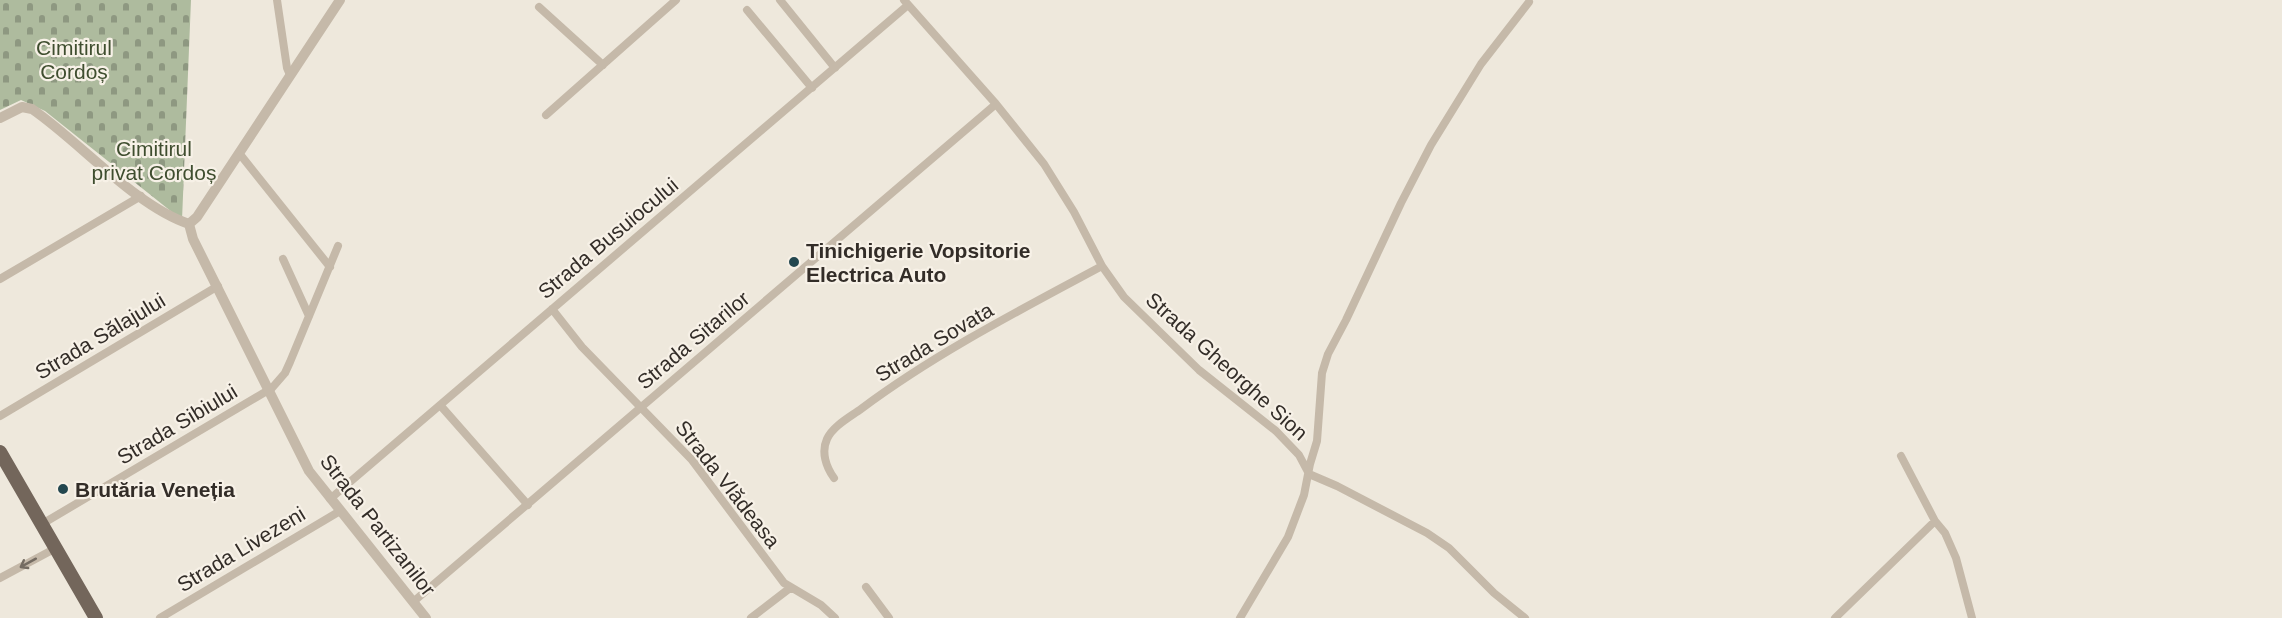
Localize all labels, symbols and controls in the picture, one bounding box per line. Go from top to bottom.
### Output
park label: Cimitirul Cordoș [36,36,112,83]
park label: Cimitirul privat Cordoș [92,137,216,184]
street label: Strada Busuiocului [534,173,682,303]
place label: Tinichigerie Vopsitorie Electrica Auto [806,239,1030,286]
marker: Tinichigerie Vopsitorie Electrica Auto [787,255,801,269]
street label: Strada Sitarilor [632,287,754,393]
street label: Strada Sălajului [31,288,169,384]
street label: Strada Gheorghe Sion [1142,288,1312,444]
street label: Strada Sovata [871,298,997,386]
street label: Strada Sibiului [113,379,241,469]
street label: Strada Vlădeasa [671,416,785,553]
street label: Strada Partizanilor [316,450,440,600]
place label: Brutăria Veneția [75,478,235,501]
marker: Brutăria Veneția [56,482,70,496]
street label: Strada Livezeni [173,502,309,596]
one-way arrow [20,557,37,569]

